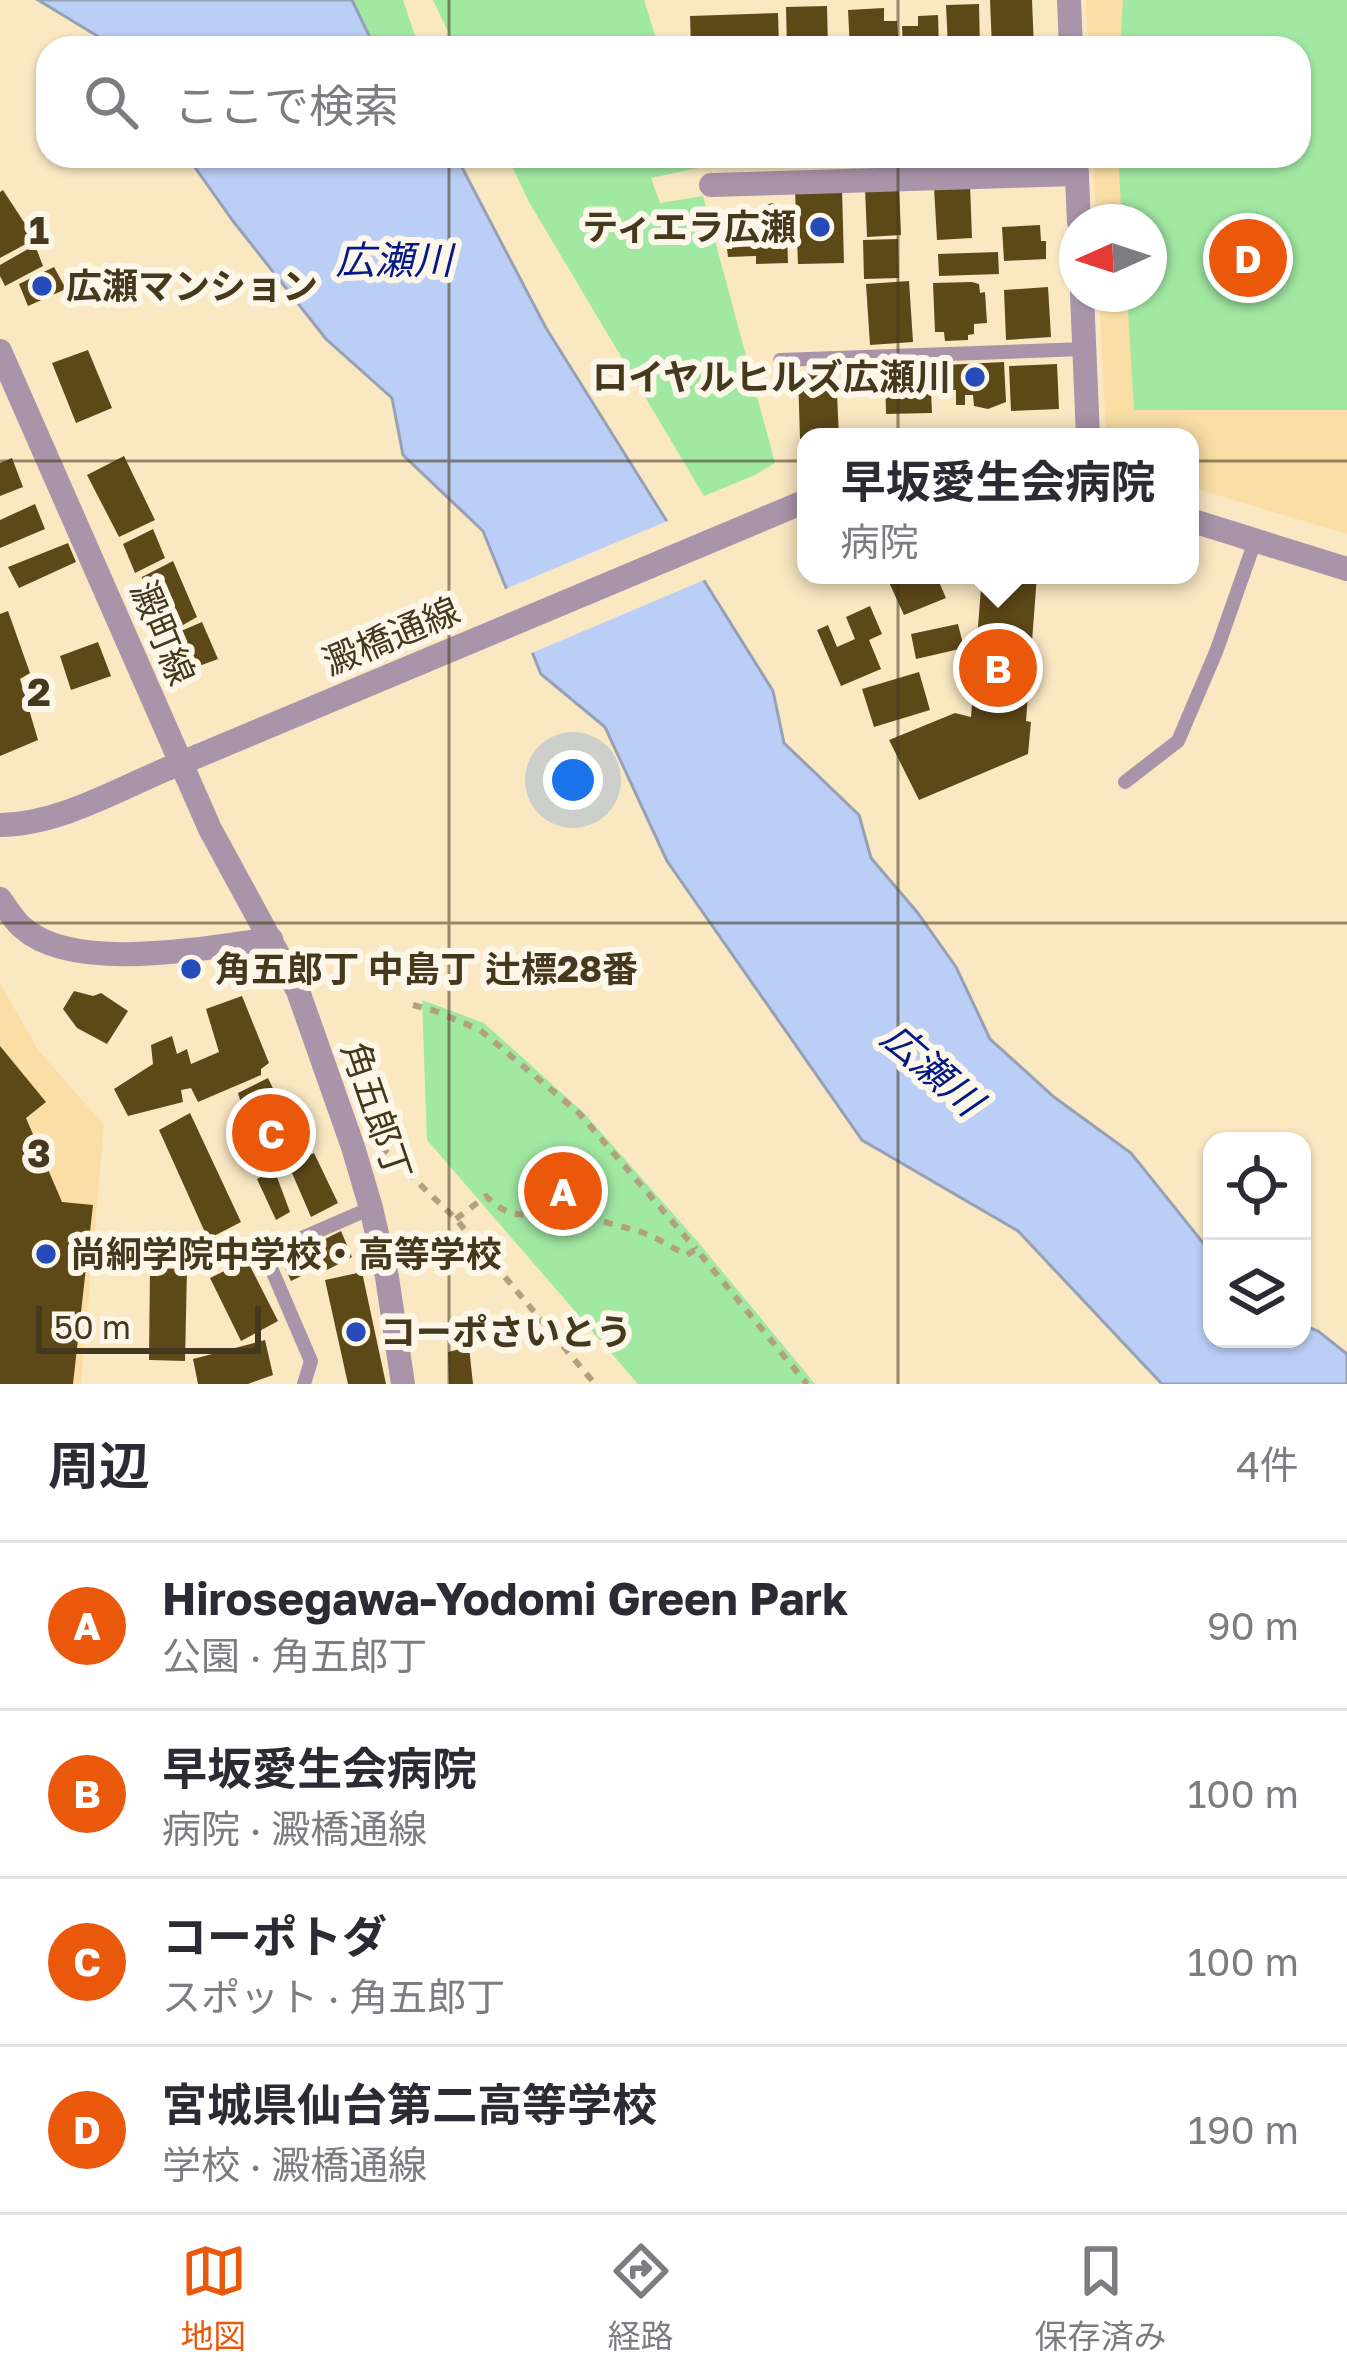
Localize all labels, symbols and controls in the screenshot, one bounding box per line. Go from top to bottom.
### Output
search box [36,36,1311,168]
icon: search [78,69,144,135]
text: ここで検索 [174,78,399,132]
north arrow [1059,204,1167,312]
place label: ティエラ広瀬 [582,205,796,248]
text: 1 [29,206,49,253]
pin: D [1209,213,1287,303]
marker: ティエラ広瀬 [807,214,833,240]
water label: 広瀬川 [335,236,456,283]
place label: 広瀬マンション [66,264,318,307]
marker: 広瀬マンション [29,273,55,299]
place label: ロイヤルヒルズ広瀬川 [592,355,951,398]
marker: ロイヤルヒルズ広瀬川 [962,364,988,390]
popup [797,428,1199,584]
text: 早坂愛生会病院 [840,454,1156,508]
text: 病院 [840,518,919,565]
street label: 澱町線 [123,575,204,691]
street label: 澱橋通線 [316,588,465,683]
pin: B [959,623,1037,713]
text: 2 [27,668,51,715]
your location [543,750,603,810]
place label: 角五郎丁 中島丁 辻標28番 [215,947,638,990]
marker: 角五郎丁 中島丁 辻標28番 [178,956,204,982]
water label: 広瀬川 [873,1013,995,1127]
street label: 角五郎丁 [334,1036,421,1186]
pin: C [232,1088,310,1178]
text: 3 [27,1129,51,1176]
map controls [1203,1132,1311,1348]
button: locate [1203,1132,1311,1240]
pin: A [524,1146,602,1236]
place label: 尚絅学院中学校・高等学校 [70,1232,502,1275]
button: layers [1203,1240,1311,1348]
marker: 尚絅学院中学校・高等学校 [33,1241,59,1267]
scale bar [36,1300,261,1353]
text: 50 m [54,1307,131,1346]
place label: コーポさいとう [380,1310,632,1353]
marker: コーポさいとう [343,1319,369,1345]
text: 周辺 [48,1434,150,1495]
text: 4件 [1236,1441,1299,1488]
text: Hirosegawa-Yodomi Green Park [162,1571,848,1625]
text: A [73,1602,101,1649]
text: 90 m [1207,1602,1299,1649]
text: 公園 · 角五郎丁 [162,1632,427,1679]
text: 早坂愛生会病院 [162,1741,477,1795]
text: B [73,1770,101,1817]
text: 100 m [1187,1770,1299,1817]
text: 病院 · 澱橋通線 [162,1805,427,1852]
text: コーポトダ [162,1909,387,1963]
text: C [73,1938,101,1985]
text: 100 m [1187,1938,1299,1985]
text: スポット · 角五郎丁 [162,1973,505,2020]
text: 宮城県仙台第二高等学校 [162,2077,657,2131]
text: D [73,2106,101,2153]
text: 190 m [1188,2106,1299,2153]
text: 学校 · 澱橋通線 [162,2141,427,2188]
tab: 地図 [181,2238,247,2358]
tab: 経路 [608,2238,674,2358]
tab: 保存済み [1035,2238,1167,2358]

